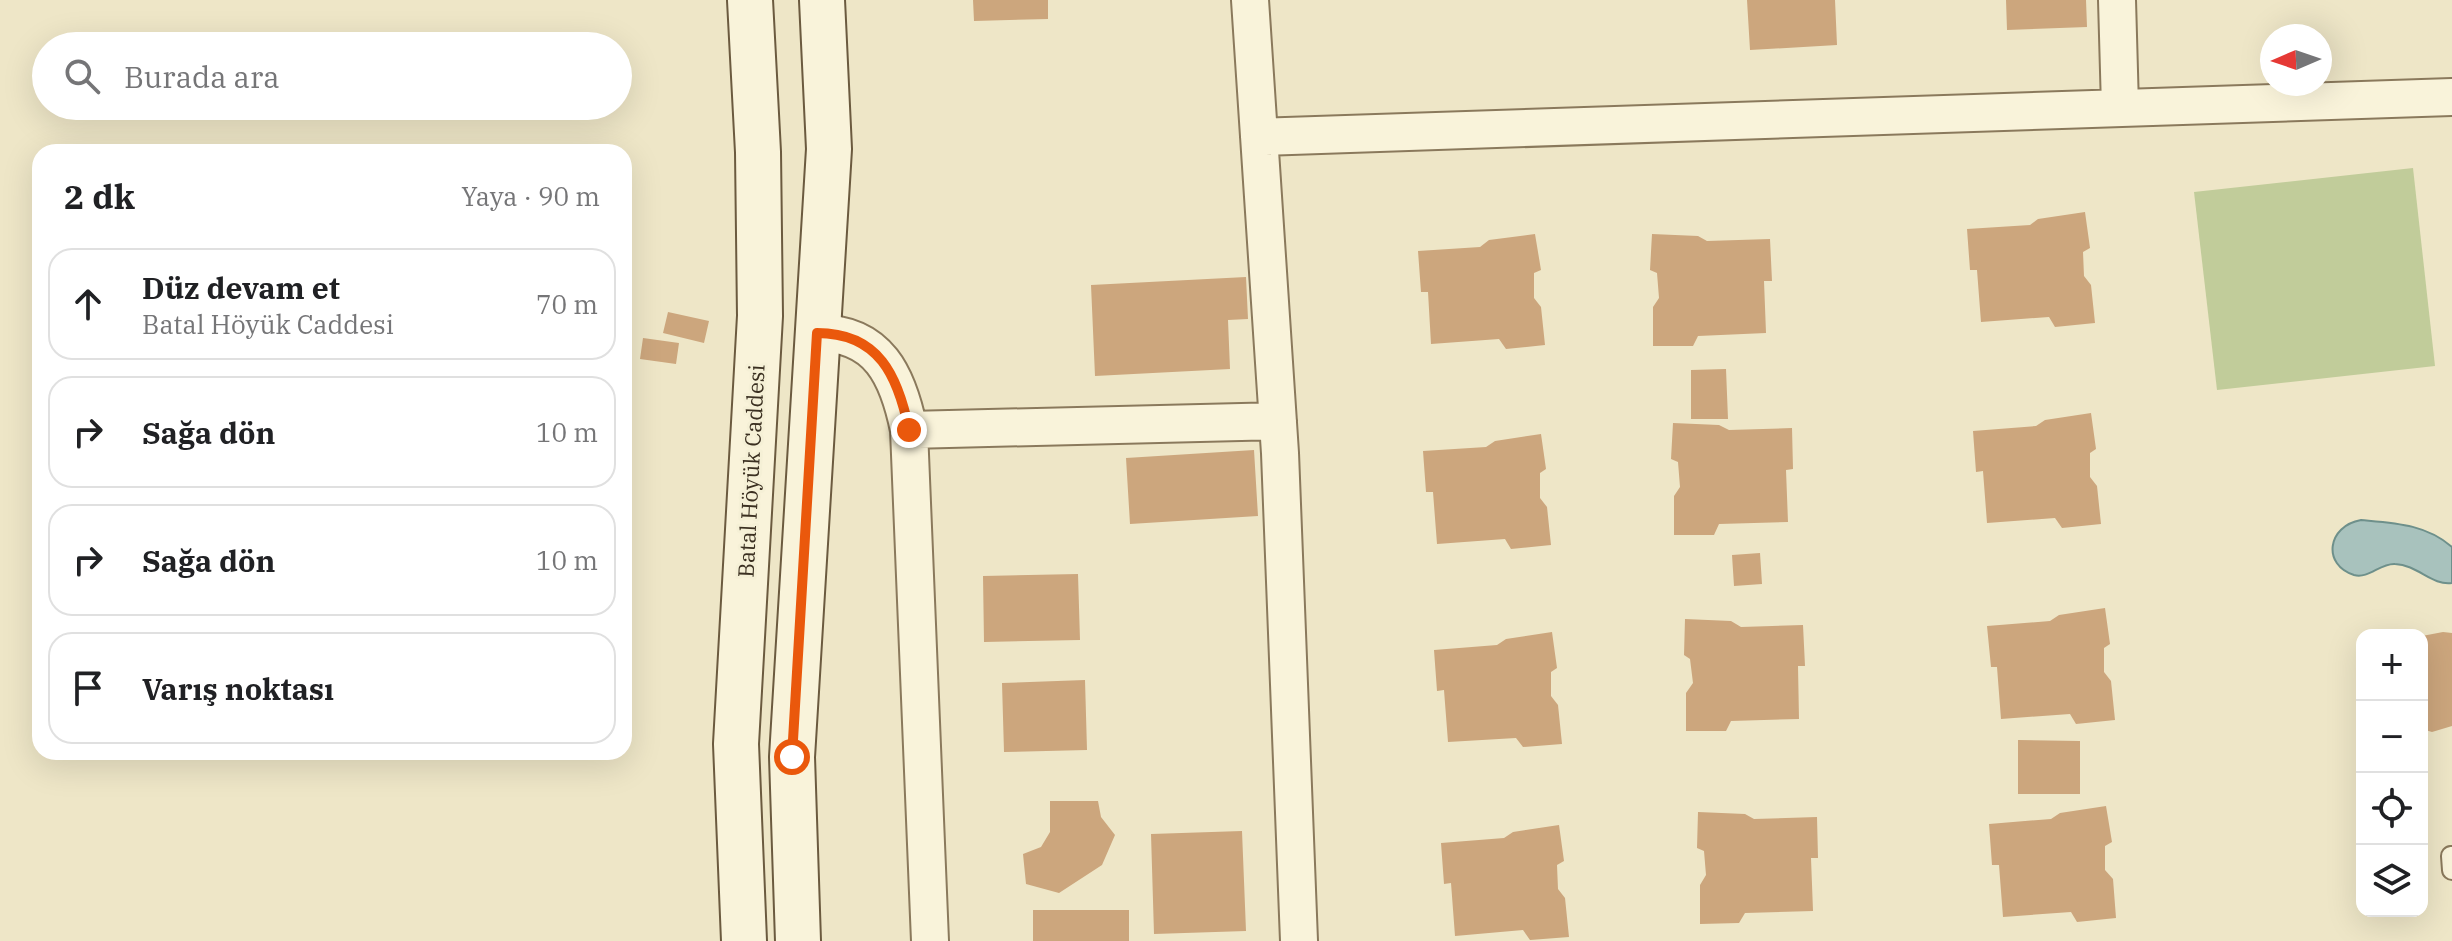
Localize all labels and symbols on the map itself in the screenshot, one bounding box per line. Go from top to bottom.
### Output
north arrow [2260,24,2332,96]
street label: Batal Höyük Caddesi [730,364,771,578]
route end [891,412,927,448]
route start [774,739,810,775]

